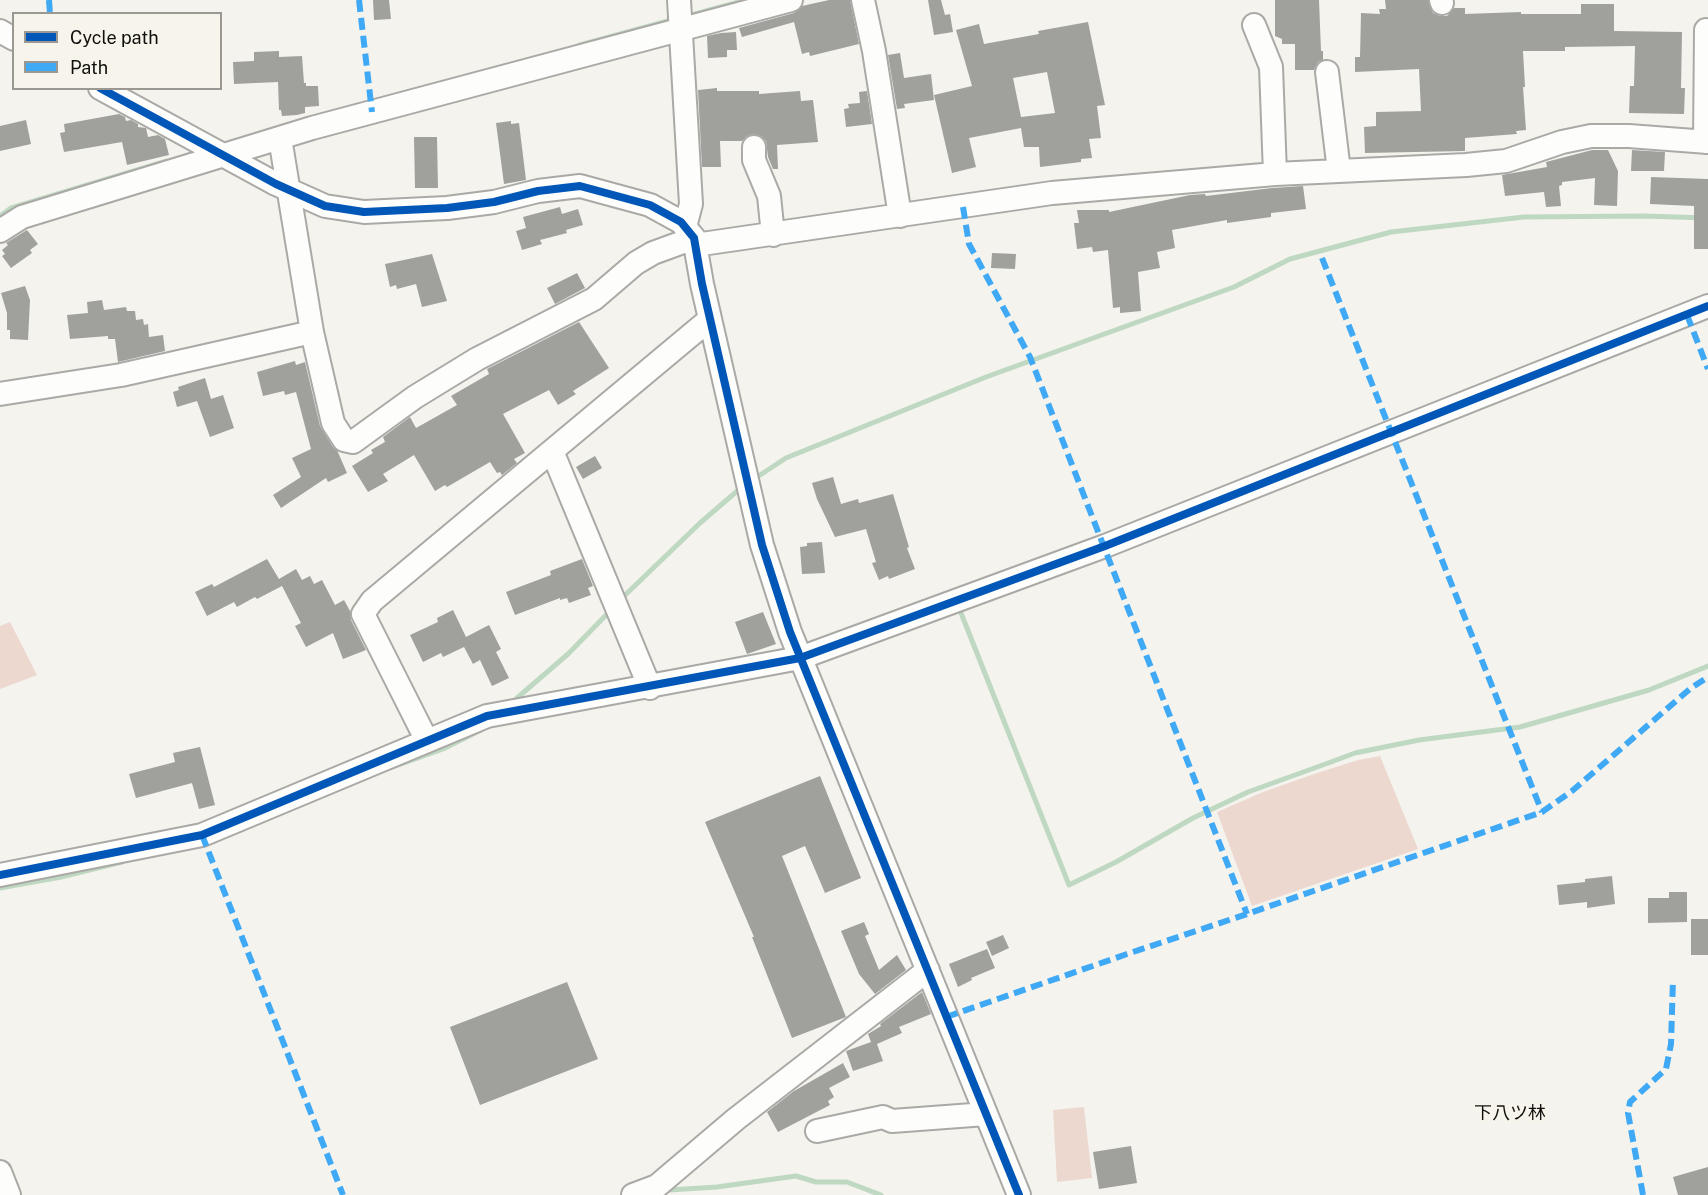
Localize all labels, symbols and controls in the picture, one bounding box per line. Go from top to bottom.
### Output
legend [12,12,222,90]
text: Cycle path [70,27,159,48]
text: Path [70,57,108,78]
district label: 下八ツ林 [1474,1102,1546,1124]

